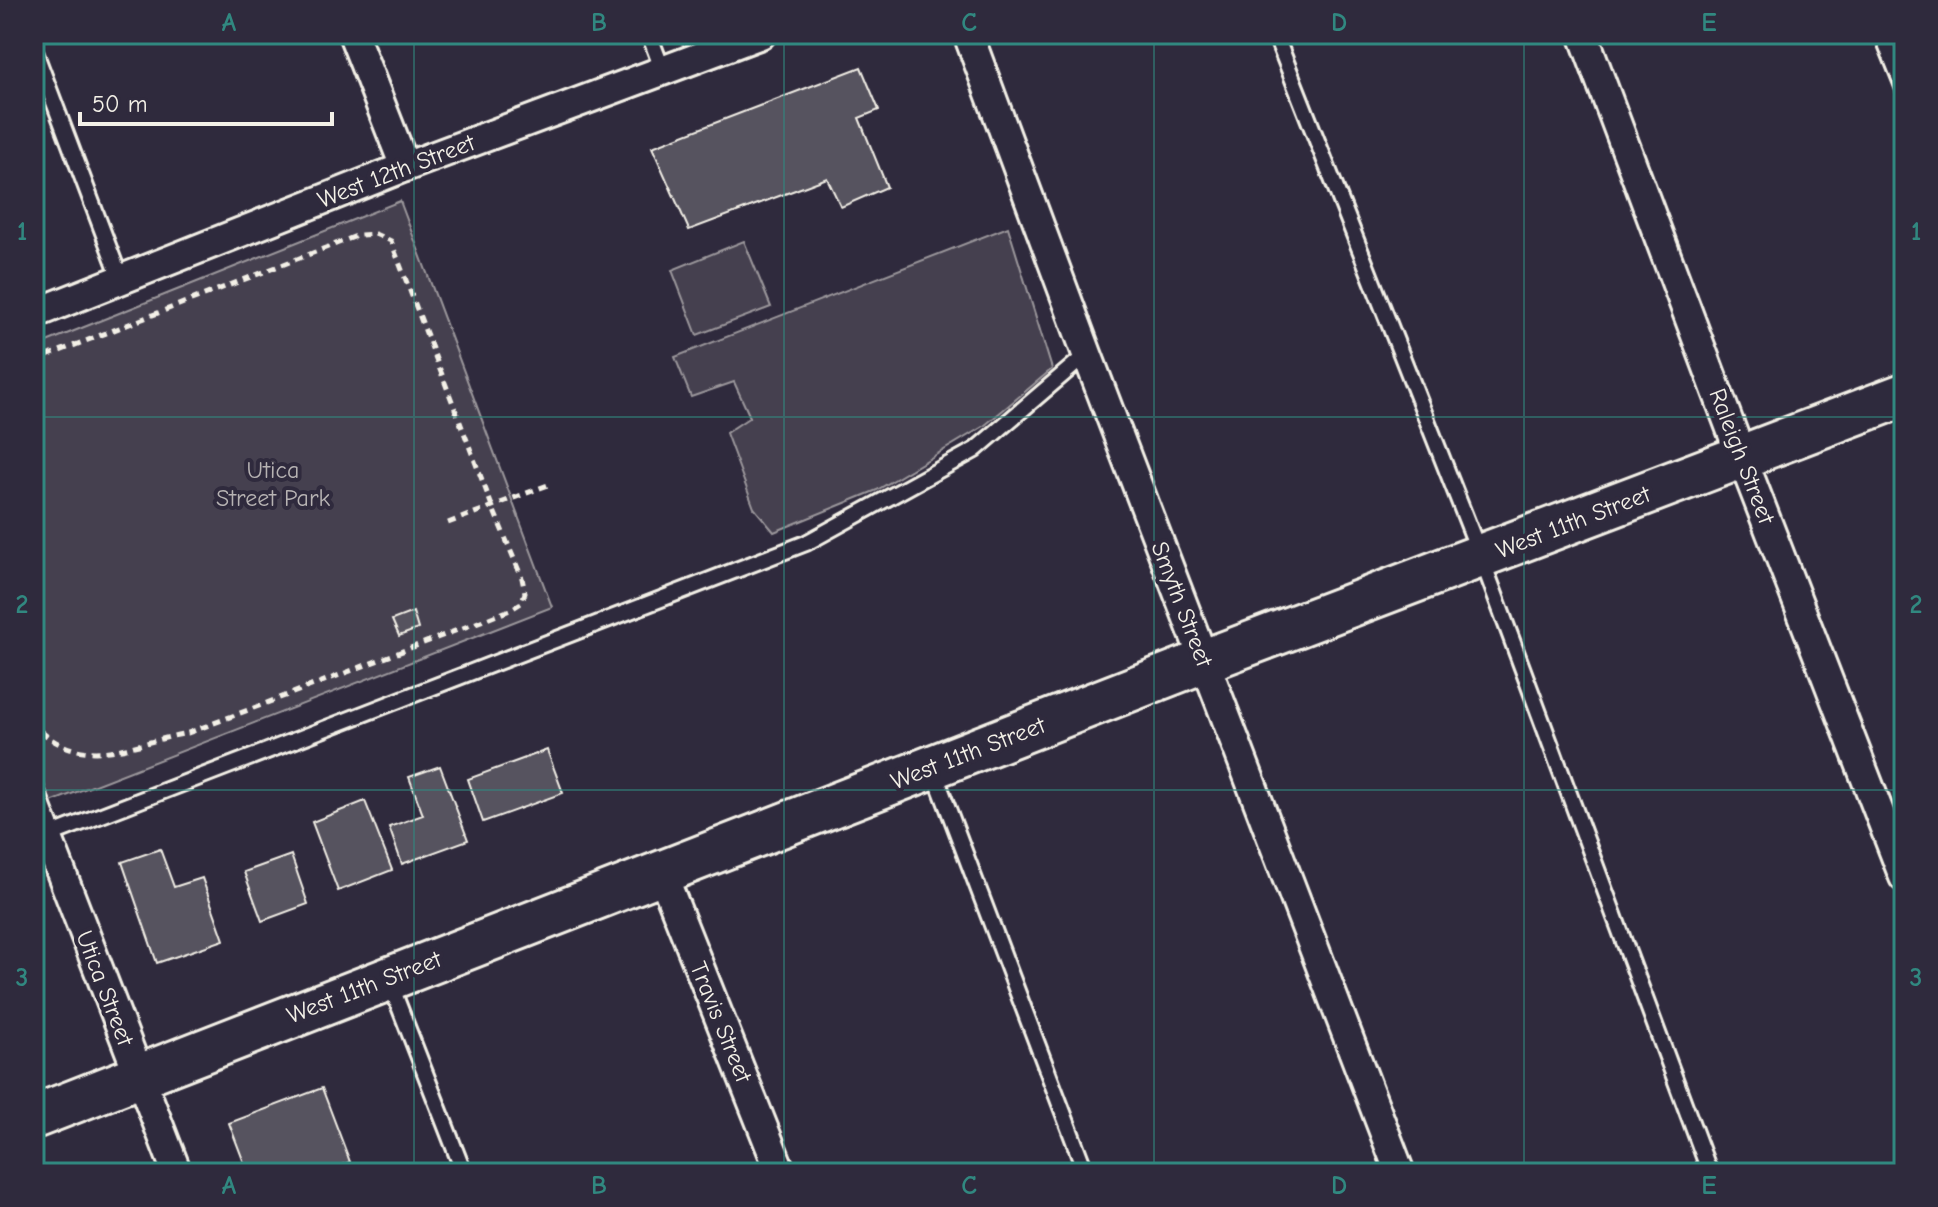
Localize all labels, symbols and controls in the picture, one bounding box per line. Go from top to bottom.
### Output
text: A [222,8,237,38]
text: B [591,8,607,38]
text: C [961,8,977,38]
text: D [1331,8,1347,38]
text: E [1701,8,1717,38]
scale bar [80,76,332,126]
text: 50 m [92,90,148,118]
street label: West 12th Street [314,128,480,214]
text: 1 [17,217,27,247]
text: 1 [1911,217,1921,247]
street label: Raleigh Street [1703,384,1781,529]
park label: Utica Street Park [216,456,330,512]
street label: West 11th Street [1492,479,1655,564]
street label: Smyth Street [1145,538,1219,672]
text: 2 [16,590,28,620]
text: 2 [1910,590,1922,620]
street label: West 11th Street [887,710,1050,795]
street label: Utica Street [70,927,140,1051]
street label: West 11th Street [283,944,446,1029]
street label: Travis Street [684,958,758,1087]
text: 3 [16,963,28,993]
text: 3 [1910,963,1922,993]
text: A [222,1171,237,1201]
text: B [591,1171,607,1201]
text: C [961,1171,977,1201]
text: D [1331,1171,1347,1201]
text: E [1701,1171,1717,1201]

